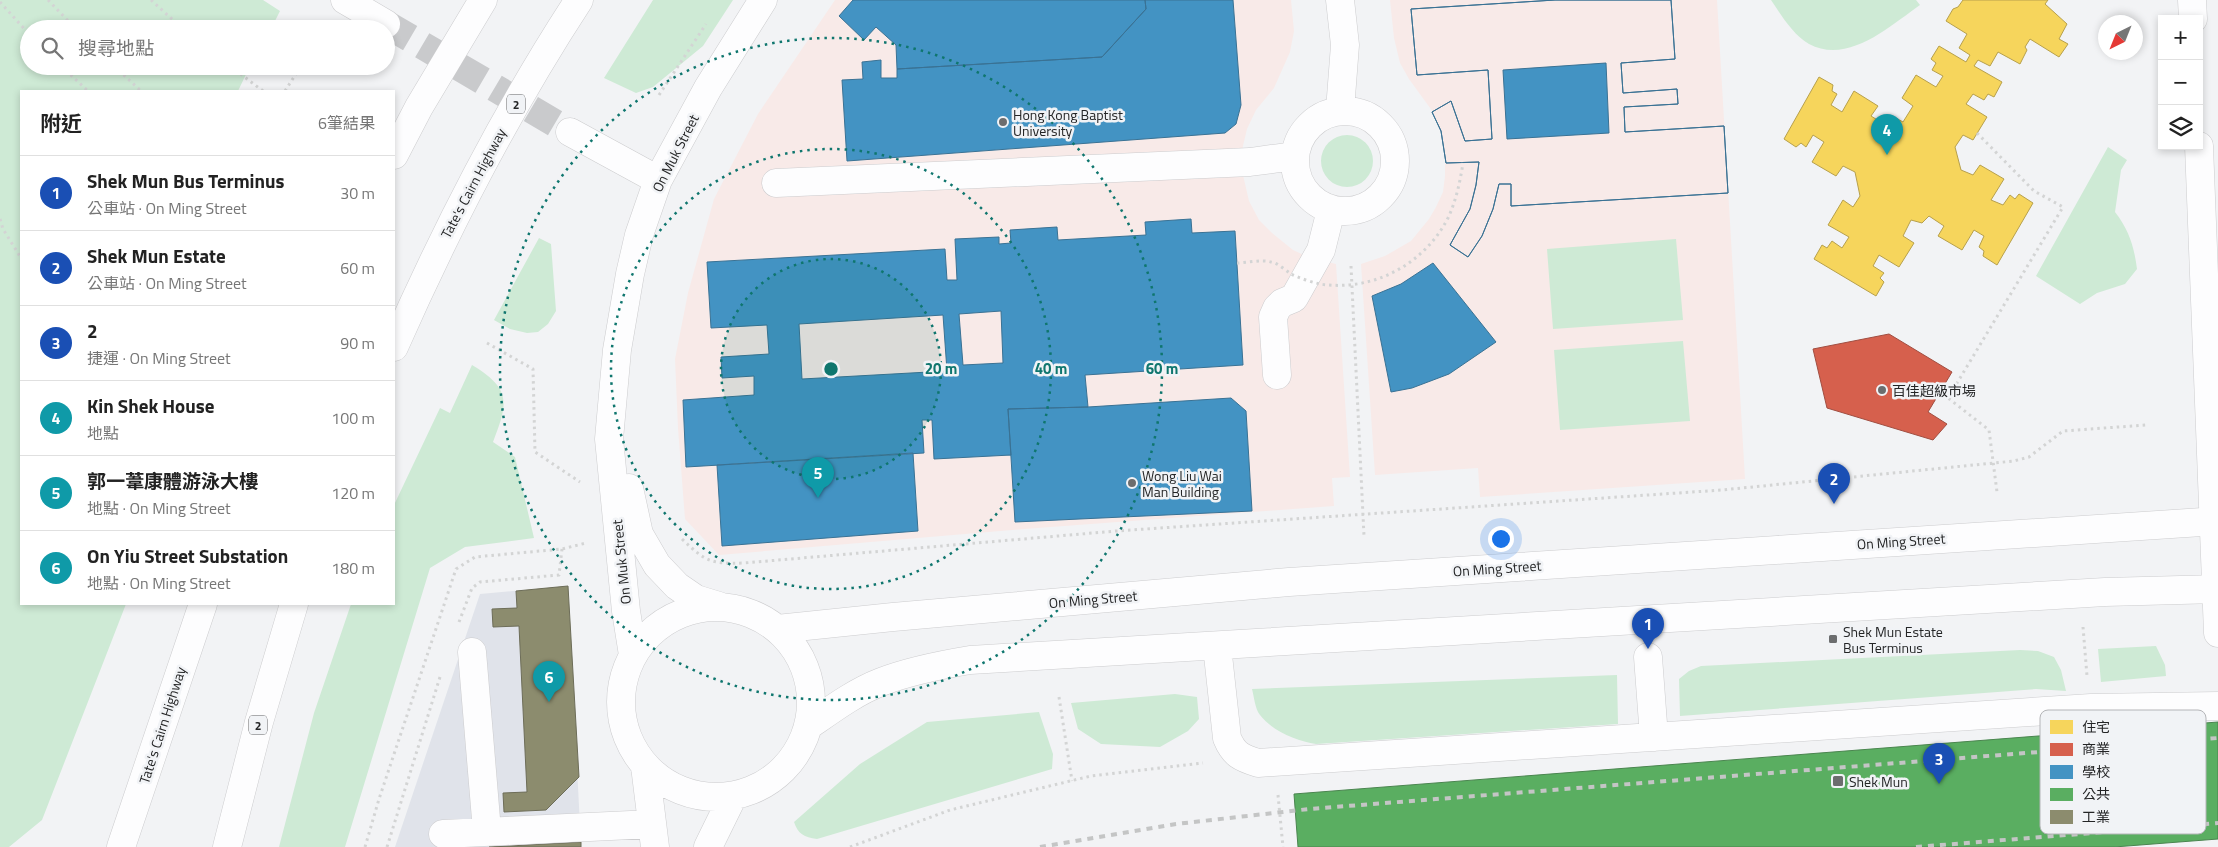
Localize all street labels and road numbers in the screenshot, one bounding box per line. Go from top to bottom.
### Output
road number: 2 [507,95,525,114]
street label: On Muk Street [646,110,704,196]
street label: Tate's Cairn Highway [435,124,511,242]
street label: On Muk Street [606,519,636,605]
street label: On Ming Street [1856,527,1946,555]
street label: On Ming Street [1452,554,1542,582]
street label: On Ming Street [1048,585,1138,613]
street label: Tate's Cairn Highway [133,664,191,786]
road number: 2 [249,716,267,734]

